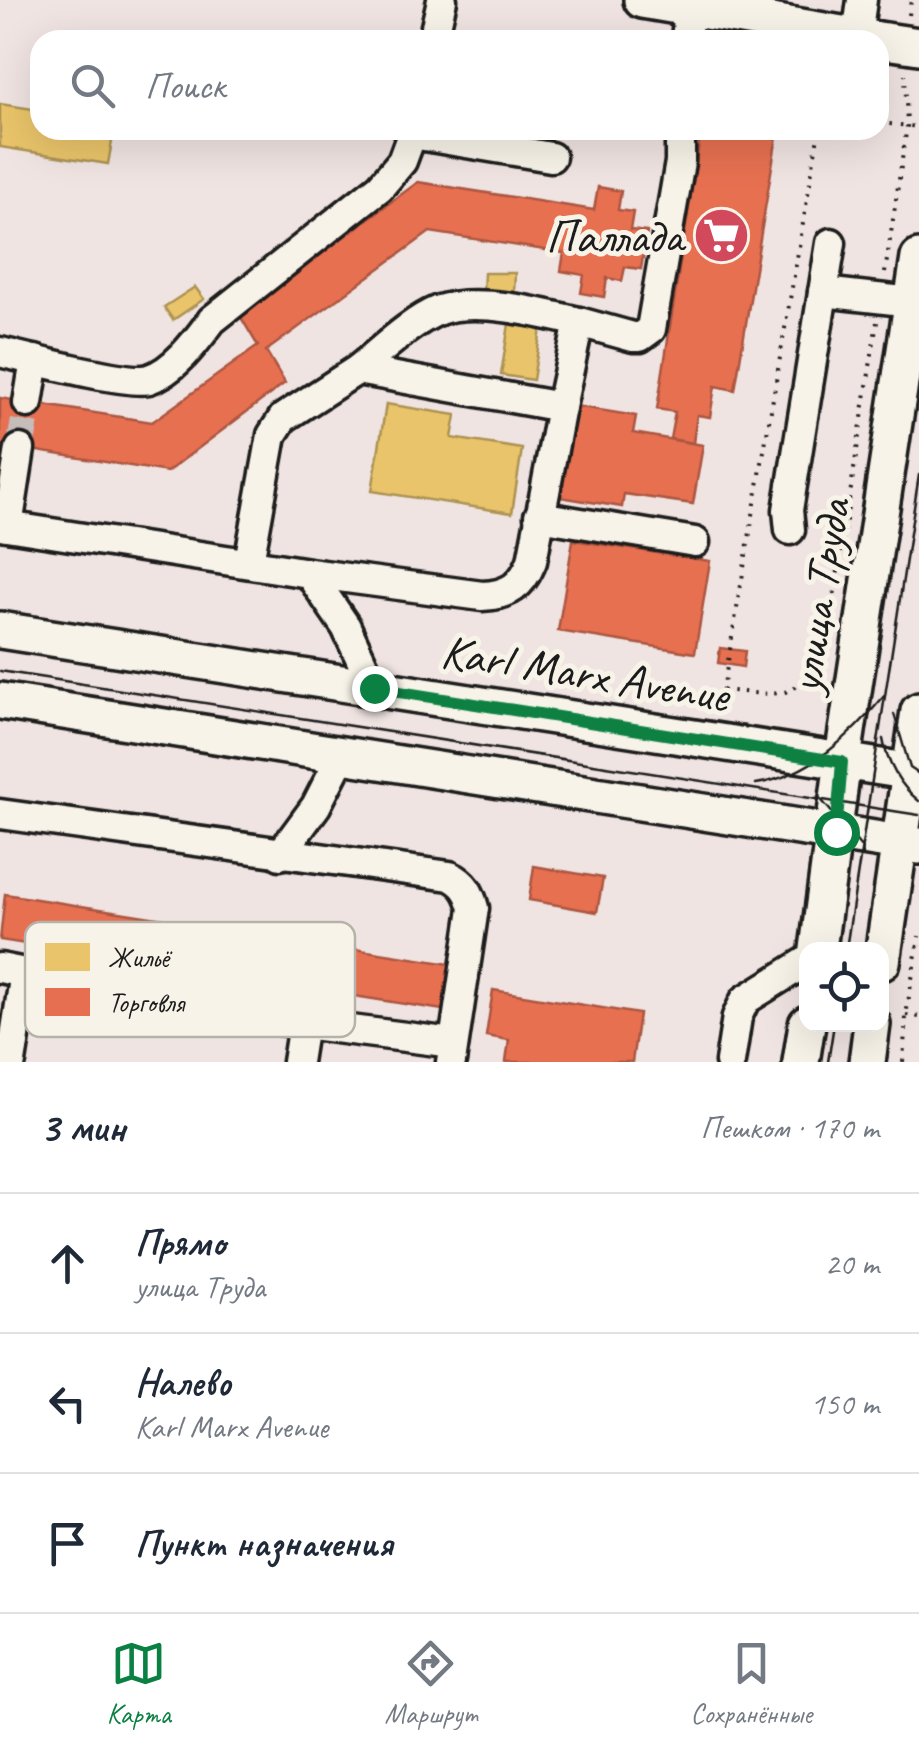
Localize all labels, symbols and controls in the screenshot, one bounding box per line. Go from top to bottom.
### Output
search box [30,30,889,140]
icon: search [65,58,120,113]
text: Поиск [145,62,225,109]
place label: Паллада [546,206,687,266]
supermarket icon: Паллада [692,206,752,266]
street label: улица Труда [774,492,864,700]
street label: Karl Marx Avenue [437,621,736,726]
route end [352,666,398,712]
route start [814,810,860,856]
legend [25,922,355,1037]
text: Жильё [108,940,173,975]
map controls [799,942,889,1032]
button: locate [799,942,889,1032]
text: Торговля [108,985,186,1020]
text: 3 мин [40,1101,125,1154]
text: Пешком · 170 m [700,1107,879,1148]
text: Прямо [135,1219,225,1266]
icon: ahead [40,1236,95,1291]
text: 20 m [825,1243,879,1284]
text: улица Труда [135,1266,265,1307]
text: Налево [135,1359,231,1406]
icon: left [40,1376,95,1431]
text: 150 m [810,1383,879,1424]
text: Karl Marx Avenue [135,1406,328,1447]
icon: arrive [40,1516,95,1571]
text: Пункт назначения [135,1520,392,1567]
tab: Карта [107,1636,171,1731]
tab: Маршрут [385,1636,477,1731]
tab: Сохранённые [691,1636,812,1731]

